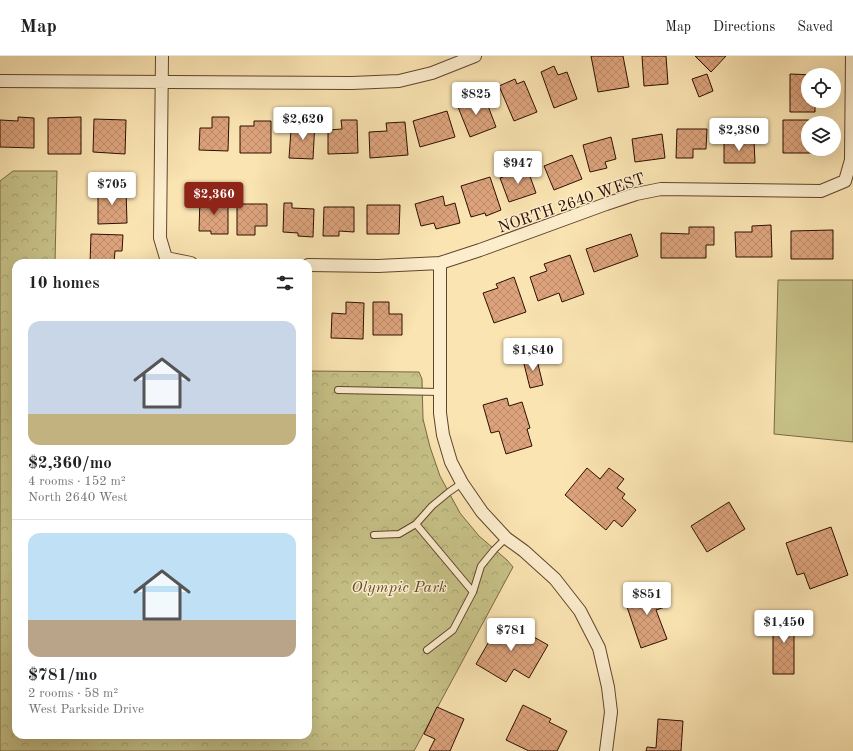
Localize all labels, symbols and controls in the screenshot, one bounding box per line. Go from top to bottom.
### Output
text: Map [20,18,57,37]
text: Map [665,20,691,34]
text: Directions [713,20,775,34]
text: Saved [797,20,833,34]
map controls [801,68,841,156]
button: locate [801,68,841,108]
pin: $825 [452,82,500,116]
text: $825 [461,88,491,101]
pin: $2,620 [270,107,336,141]
text: $2,620 [282,113,324,126]
button: layers [801,116,841,156]
pin: $2,380 [706,118,772,152]
text: $2,380 [718,124,760,137]
pin: $947 [494,151,542,185]
text: $947 [503,157,533,170]
street label: NORTH 2640 WEST [496,171,647,237]
pin: $705 [88,172,136,206]
text: $705 [97,178,127,191]
pin: $2,360 [181,182,247,216]
text: $2,360 [193,188,235,201]
icon: filters [274,272,296,294]
text: 10 homes [28,275,100,292]
pin: $1,840 [500,338,566,372]
text: $1,840 [512,344,554,357]
icon: home [126,347,198,419]
text: $2,360/mo [28,455,112,472]
text: 4 rooms · 152 m² [28,475,126,488]
text: North 2640 West [28,491,128,504]
icon: home [126,559,198,631]
park label: Olympic Park [351,580,447,596]
pin: $851 [623,582,671,616]
text: $851 [632,588,662,601]
pin: $1,450 [751,610,817,644]
text: $1,450 [763,616,805,629]
pin: $781 [487,618,535,652]
text: $781 [496,624,526,637]
text: $781/mo [28,667,97,684]
text: 2 rooms · 58 m² [28,687,118,700]
text: West Parkside Drive [28,703,144,716]

